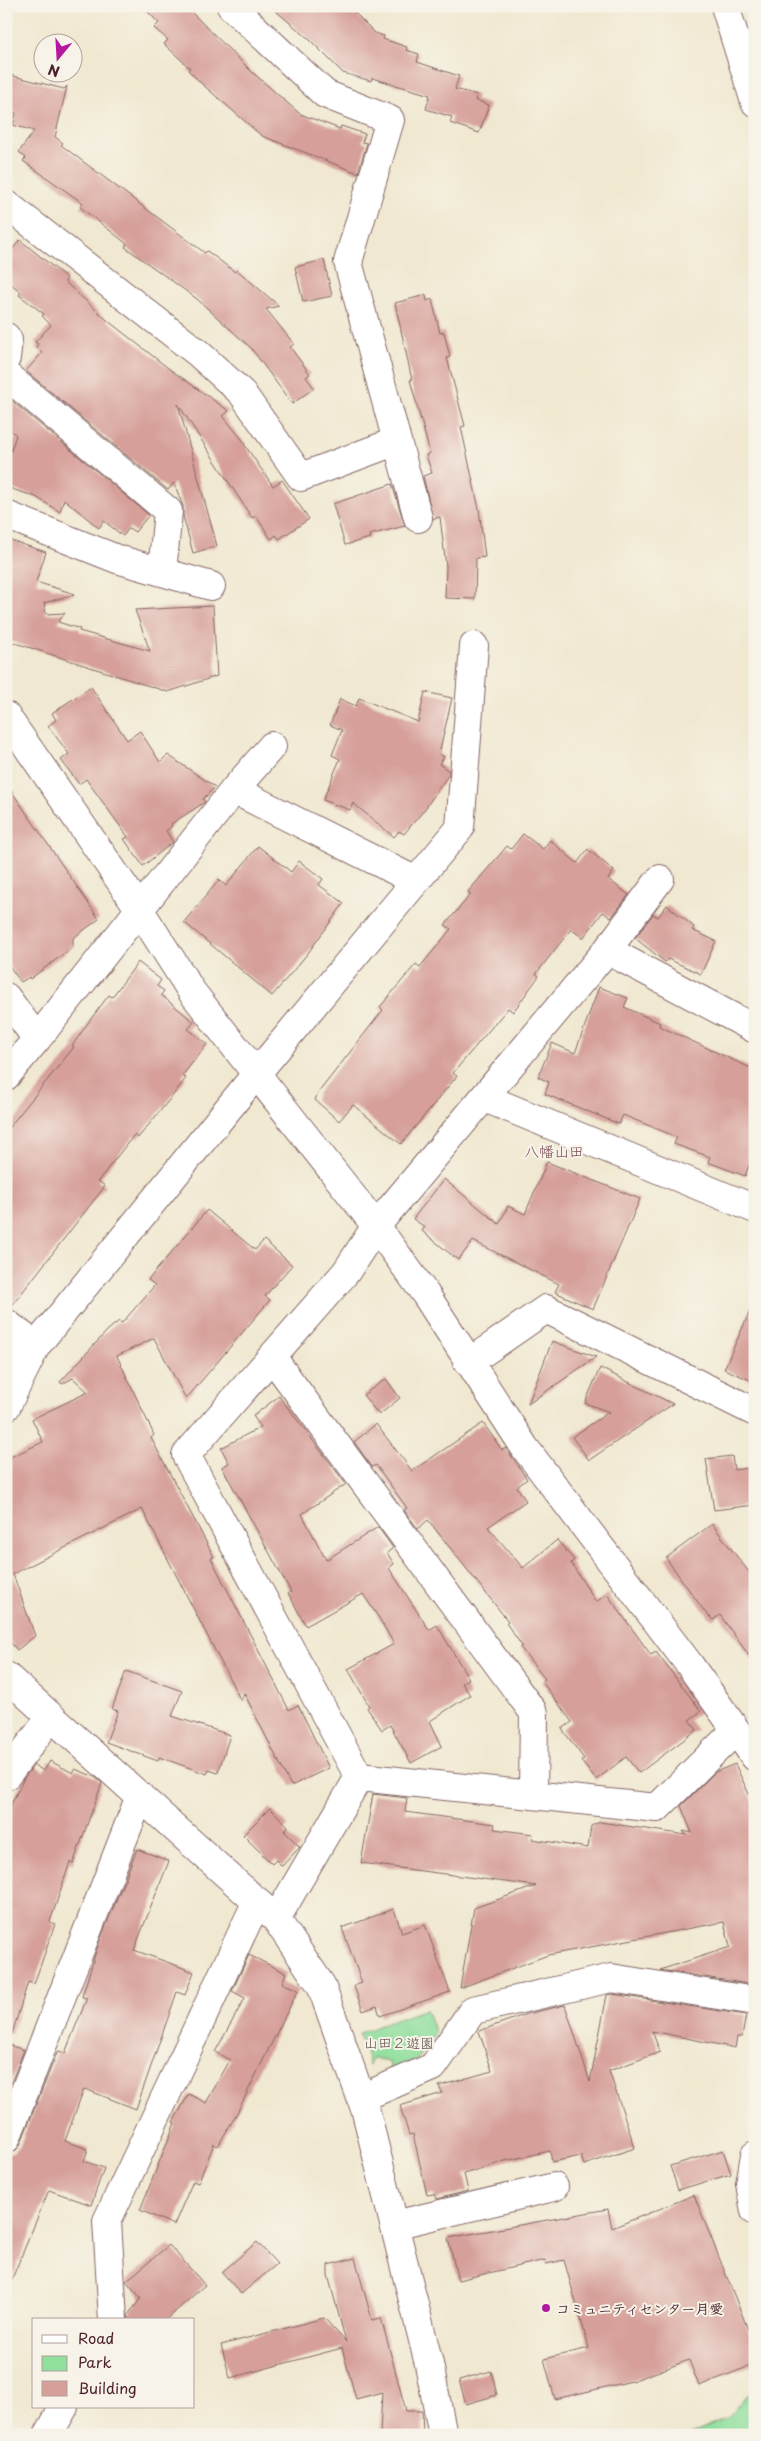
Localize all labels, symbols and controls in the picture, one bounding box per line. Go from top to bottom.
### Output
north arrow [32,32,82,82]
text: N [45,59,62,83]
district label: 八幡山田 [524,1139,584,1162]
park label: 山田２遊園 [364,2032,434,2053]
place label: コミュニティセンター月愛 [556,2298,723,2319]
marker: コミュニティセンター月愛 [540,2302,552,2314]
legend [32,2318,195,2408]
text: Road [78,2326,114,2349]
text: Park [78,2350,112,2373]
text: Building [78,2376,137,2399]

